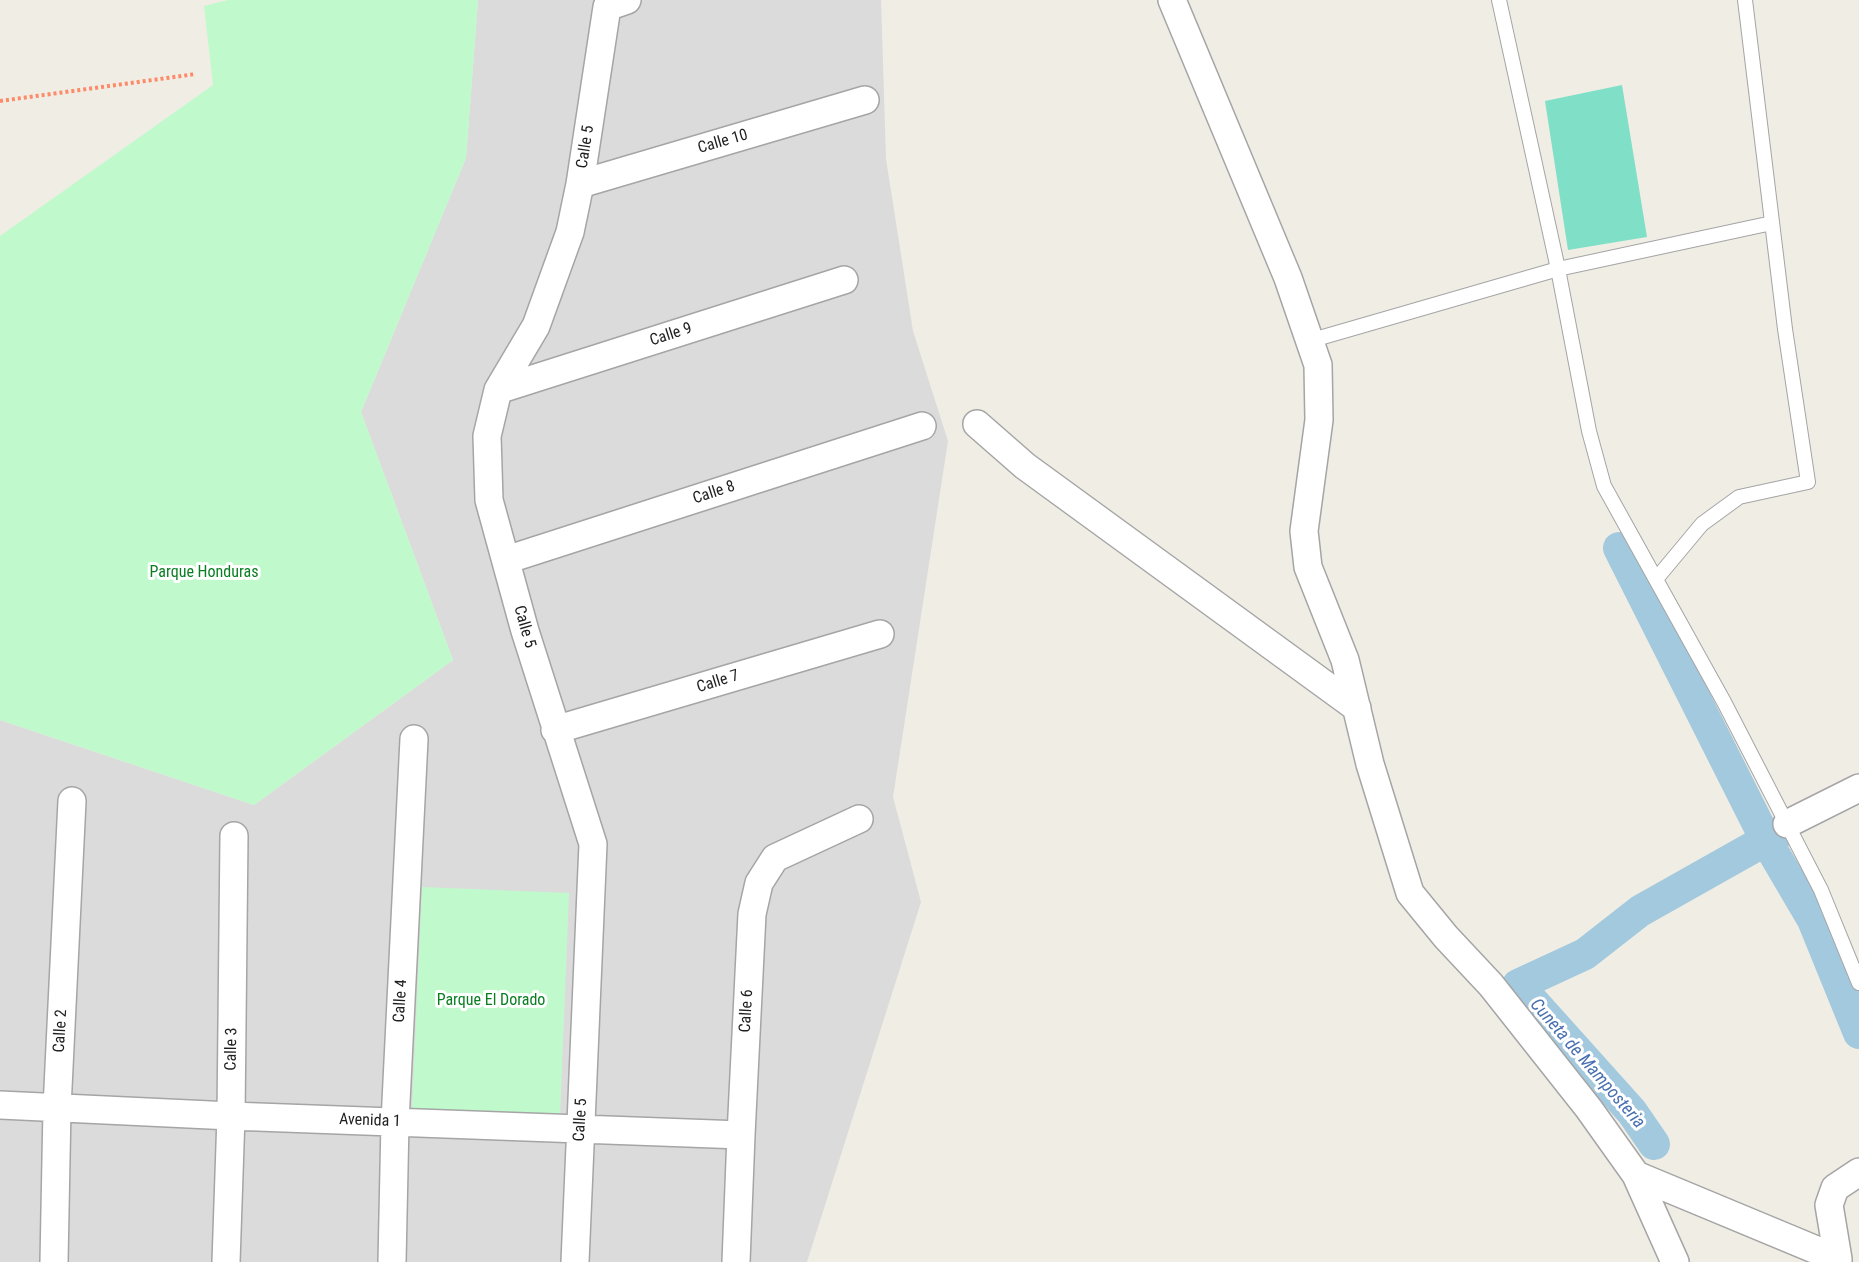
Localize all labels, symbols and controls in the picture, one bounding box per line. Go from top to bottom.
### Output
street label: Calle 5 [573,124,599,170]
street label: Calle 10 [696,126,750,158]
street label: Calle 9 [648,319,694,351]
street label: Calle 8 [691,477,737,509]
park label: Parque Honduras [150,563,258,583]
street label: Calle 5 [509,604,539,650]
street label: Calle 7 [695,667,741,697]
street label: Calle 4 [390,979,412,1023]
street label: Calle 6 [736,989,758,1033]
park label: Parque El Dorado [437,991,545,1011]
water label: Cuneta de Mamposteria [1525,995,1649,1133]
street label: Calle 2 [50,1009,72,1053]
street label: Calle 3 [222,1027,242,1071]
street label: Calle 5 [570,1098,592,1142]
street label: Avenida 1 [339,1110,401,1132]

